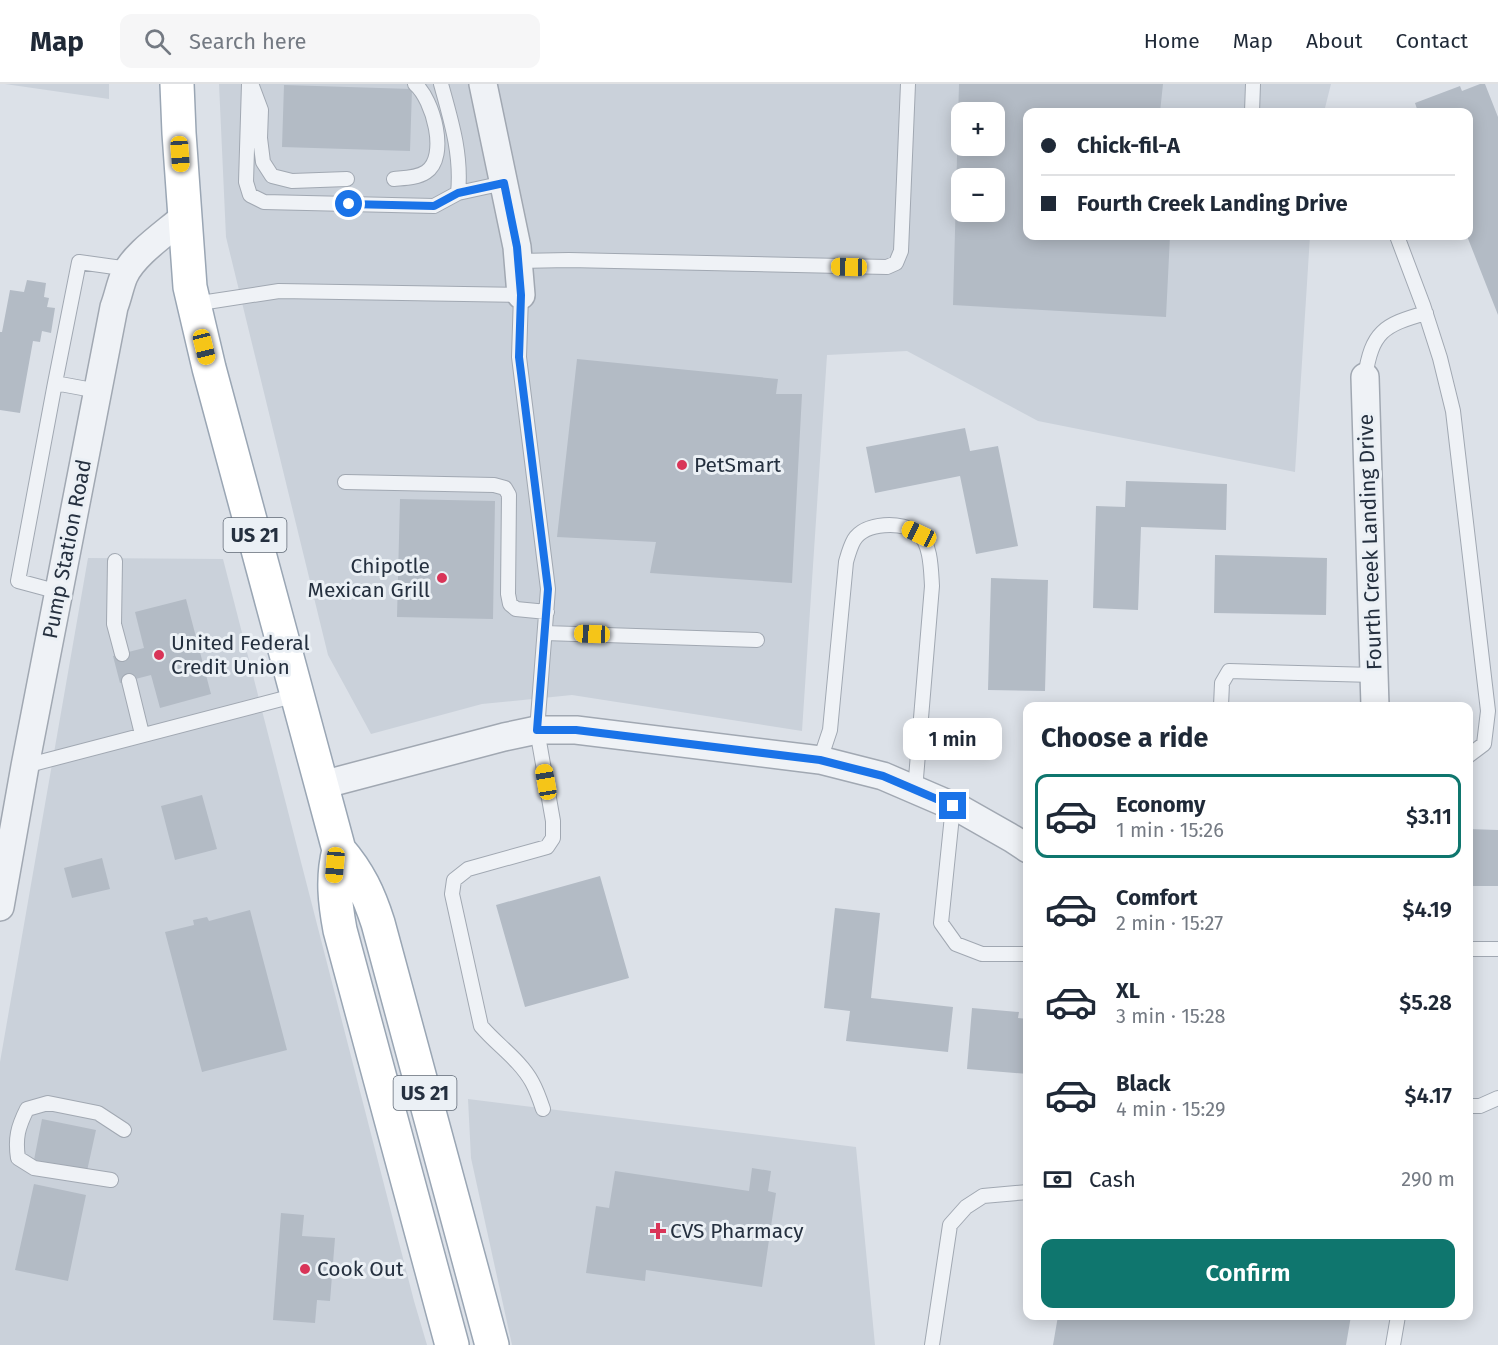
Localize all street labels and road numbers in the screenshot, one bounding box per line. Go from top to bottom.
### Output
street label: Fourth Creek Landing Drive [1353,413,1387,671]
street label: Pump Station Road [37,457,97,641]
road number: US 21 [224,518,286,552]
road number: US 21 [394,1076,456,1110]

